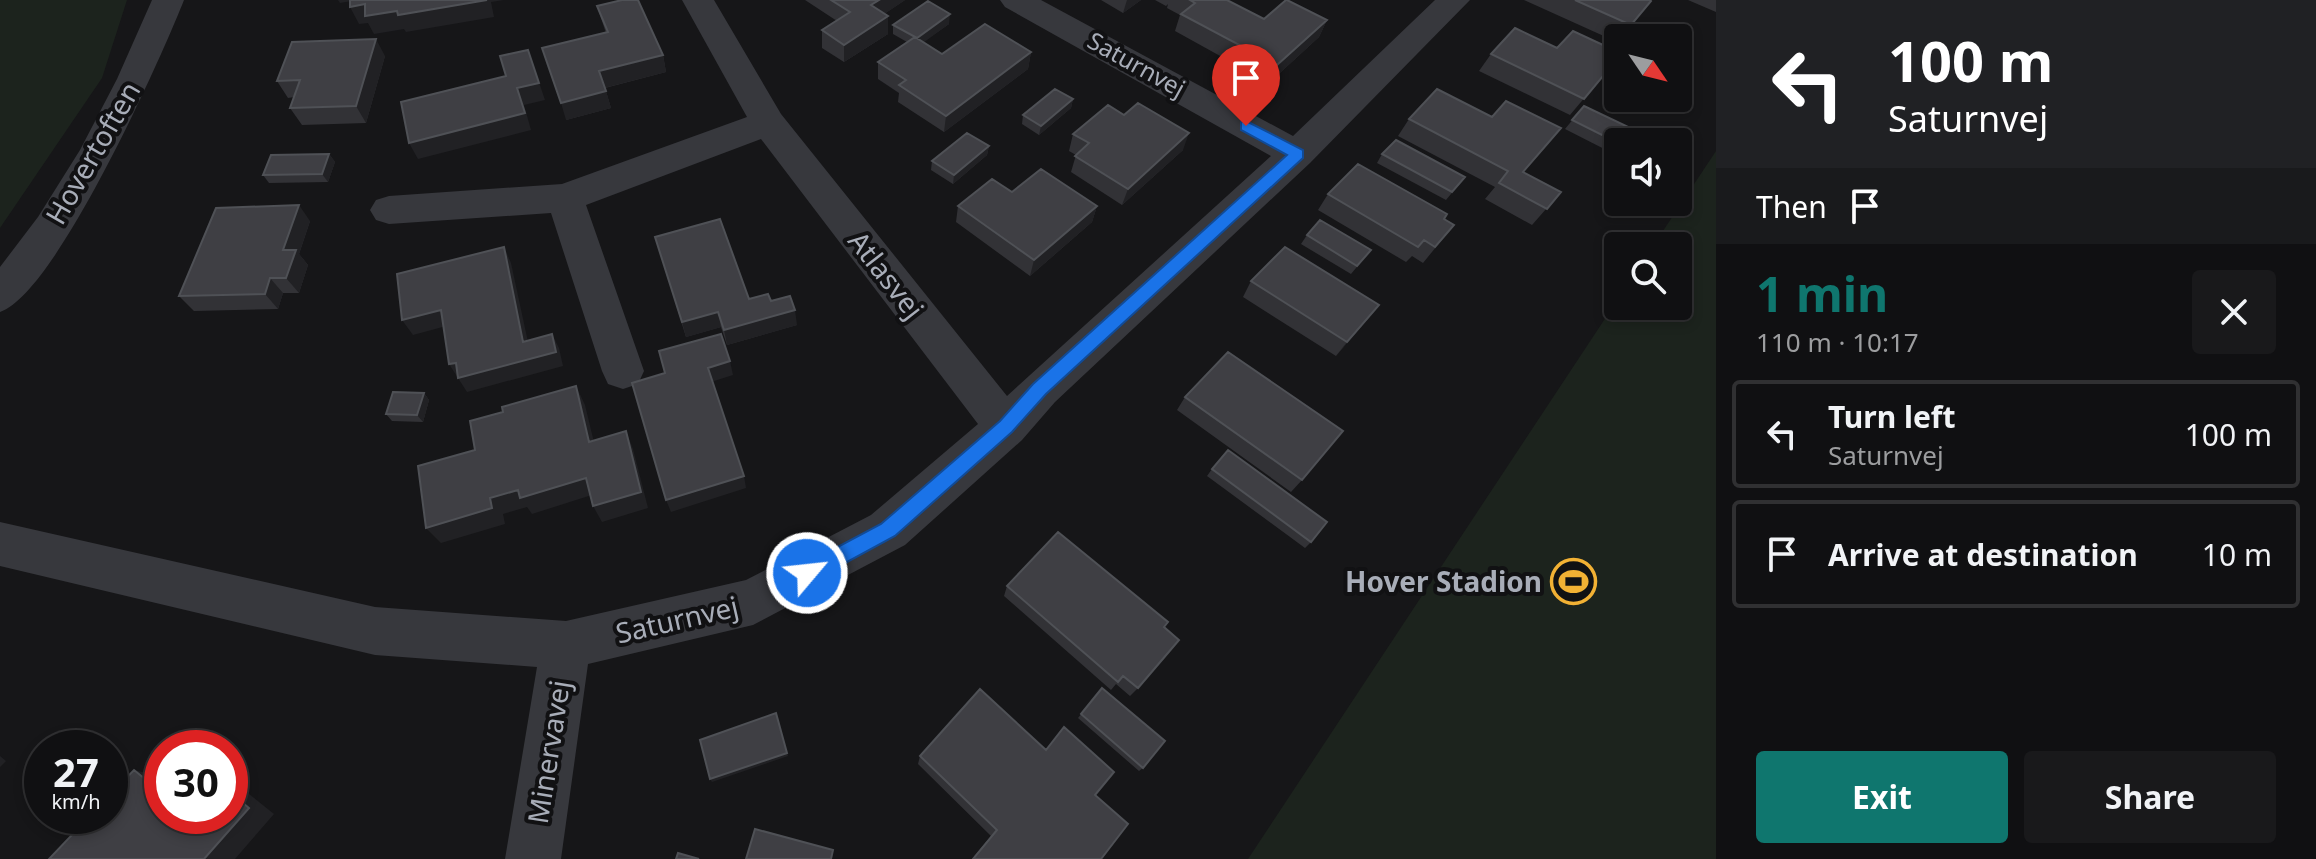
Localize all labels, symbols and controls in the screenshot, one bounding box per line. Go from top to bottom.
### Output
text: 100 m [1888,22,2053,98]
street label: Saturnvej [1082,23,1191,104]
north arrow [1604,24,1692,112]
map controls [1604,24,1692,320]
icon: left [1756,32,1860,136]
pin [1212,44,1280,126]
icon: arrive [1224,56,1268,100]
street label: Hovertoften [36,74,148,231]
text: Saturnvej [1888,94,2048,143]
button: sound [1604,128,1692,216]
icon: arrive [1843,184,1887,228]
text: Then [1756,186,1827,227]
street label: Atlasvej [841,223,933,326]
button: search [1604,232,1692,320]
text: 1 min [1756,261,1888,326]
button: close [2192,270,2276,354]
text: 110 m · 10:17 [1756,324,1919,360]
text: Turn left [1828,396,1956,437]
icon: left [1760,412,1804,456]
text: 100 m [2185,414,2272,455]
text: Saturnvej [1828,437,1944,473]
position arrow [765,531,849,615]
icon: arrive [1760,532,1804,576]
text: Arrive at destination [1828,534,2138,575]
text: 10 m [2202,534,2272,575]
sports icon: Hover Stadion [1549,558,1597,606]
place label: Hover Stadion [1345,562,1542,600]
street label: Saturnvej [612,586,742,652]
street label: Minervavej [518,678,578,826]
speed limit sign: 30 [144,730,248,834]
text: 27 [53,744,99,799]
button: Exit [1756,751,2008,843]
button: Share [2024,751,2276,843]
text: km/h [51,788,101,815]

